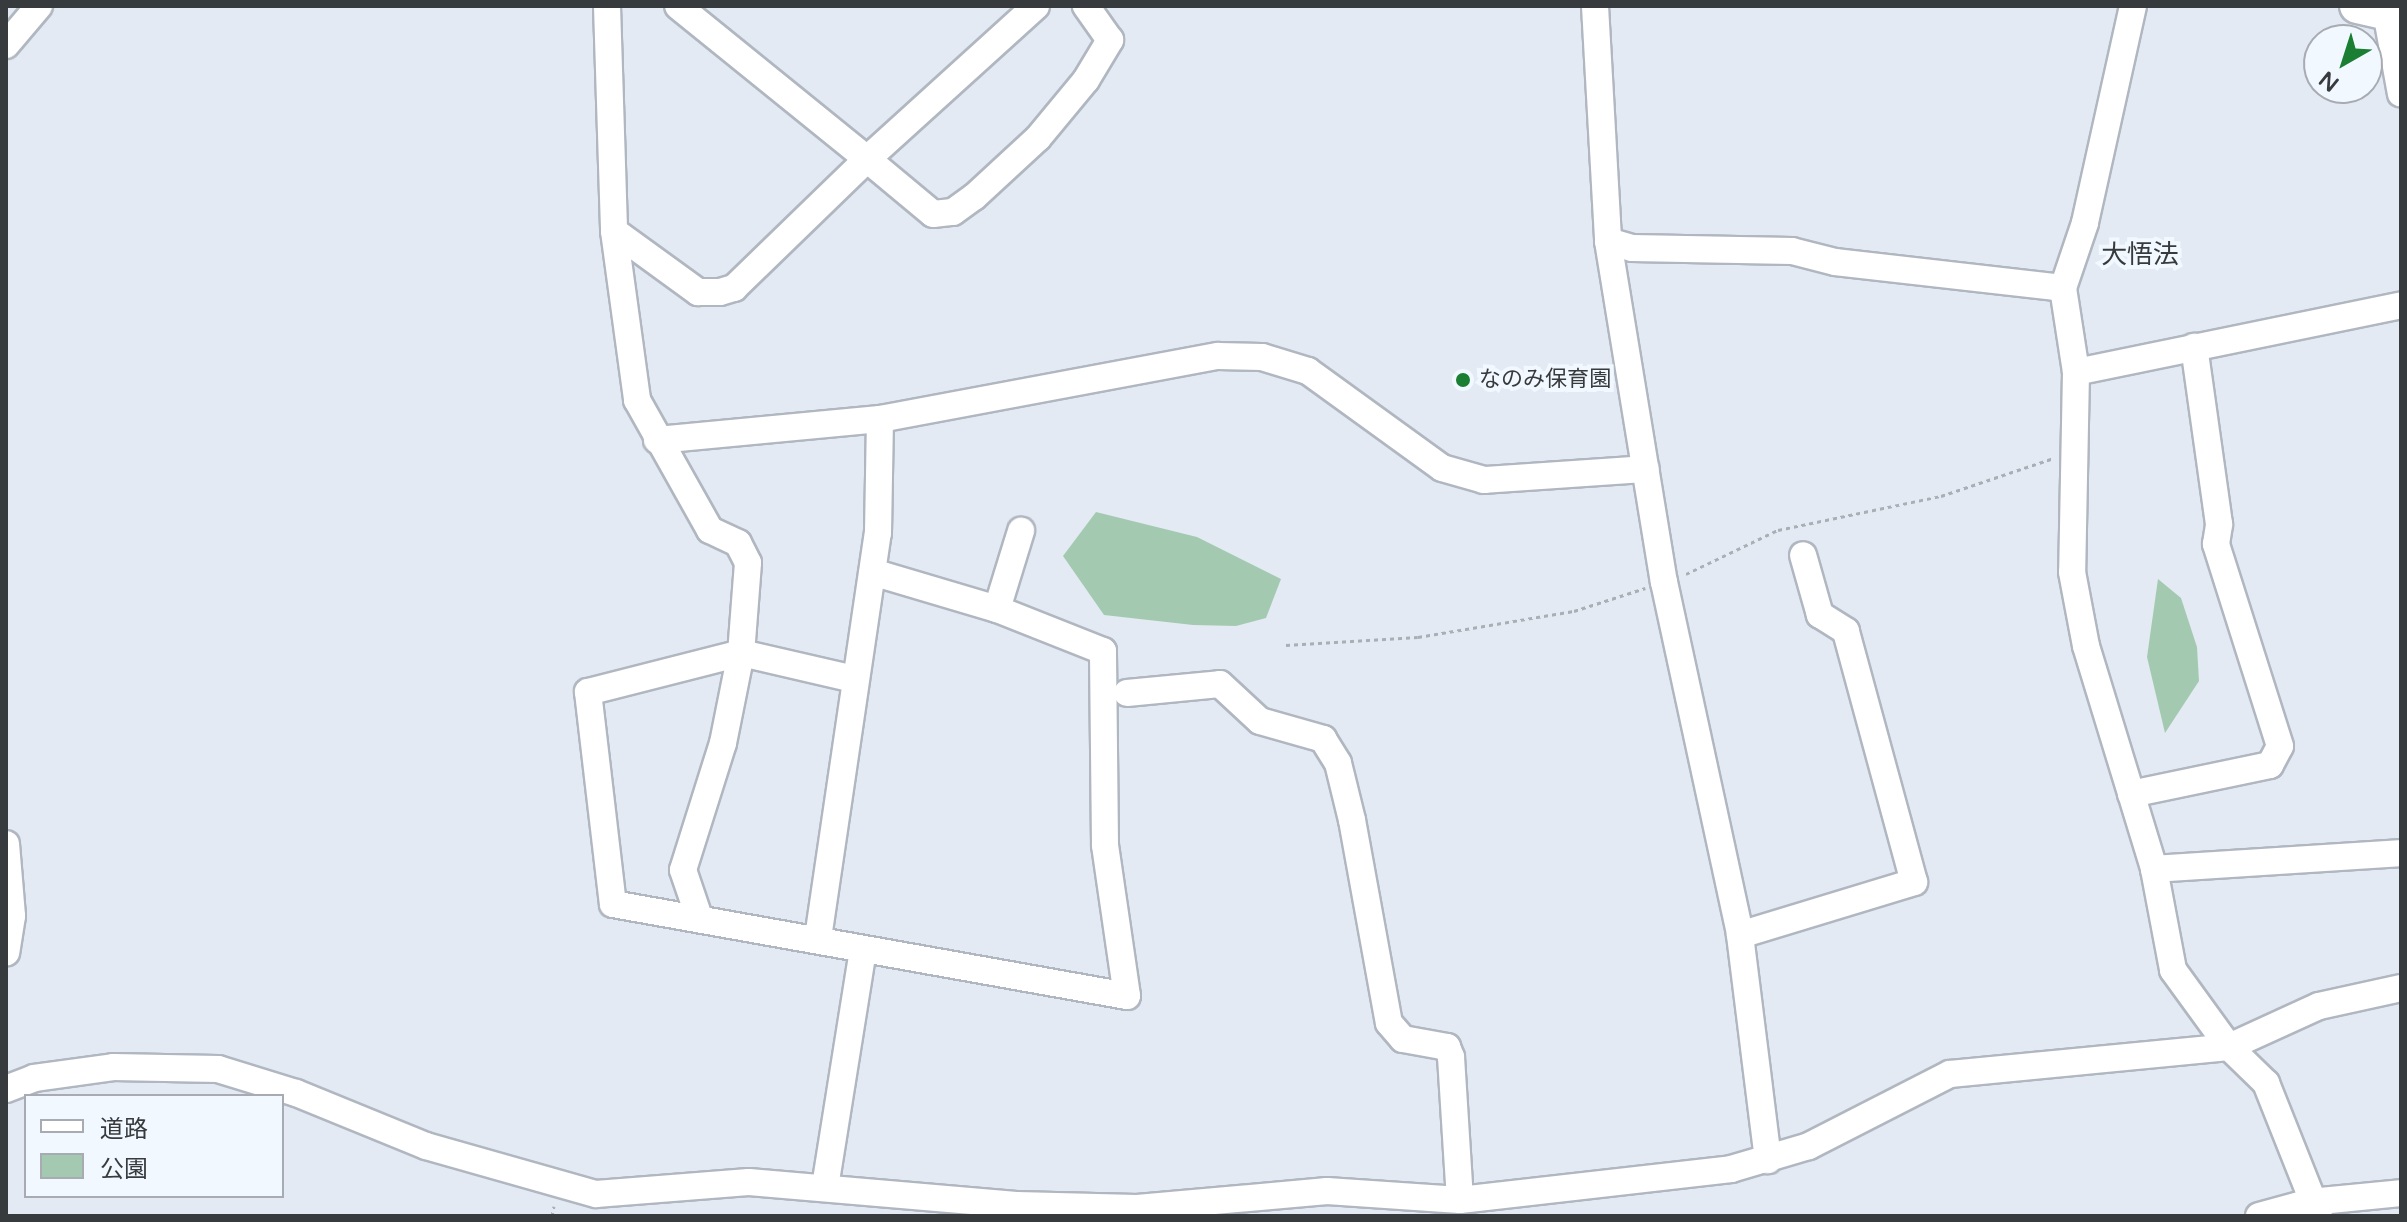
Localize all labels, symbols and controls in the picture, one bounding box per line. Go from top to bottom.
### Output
north arrow [2303,24,2383,104]
text: N [2314,65,2344,97]
district label: 大悟法 [2101,239,2179,271]
place label: なのみ保育園 [1479,367,1611,393]
marker: なのみ保育園 [1454,371,1472,389]
legend [24,1094,284,1198]
text: 道路 [100,1115,148,1144]
text: 公園 [100,1155,148,1184]

